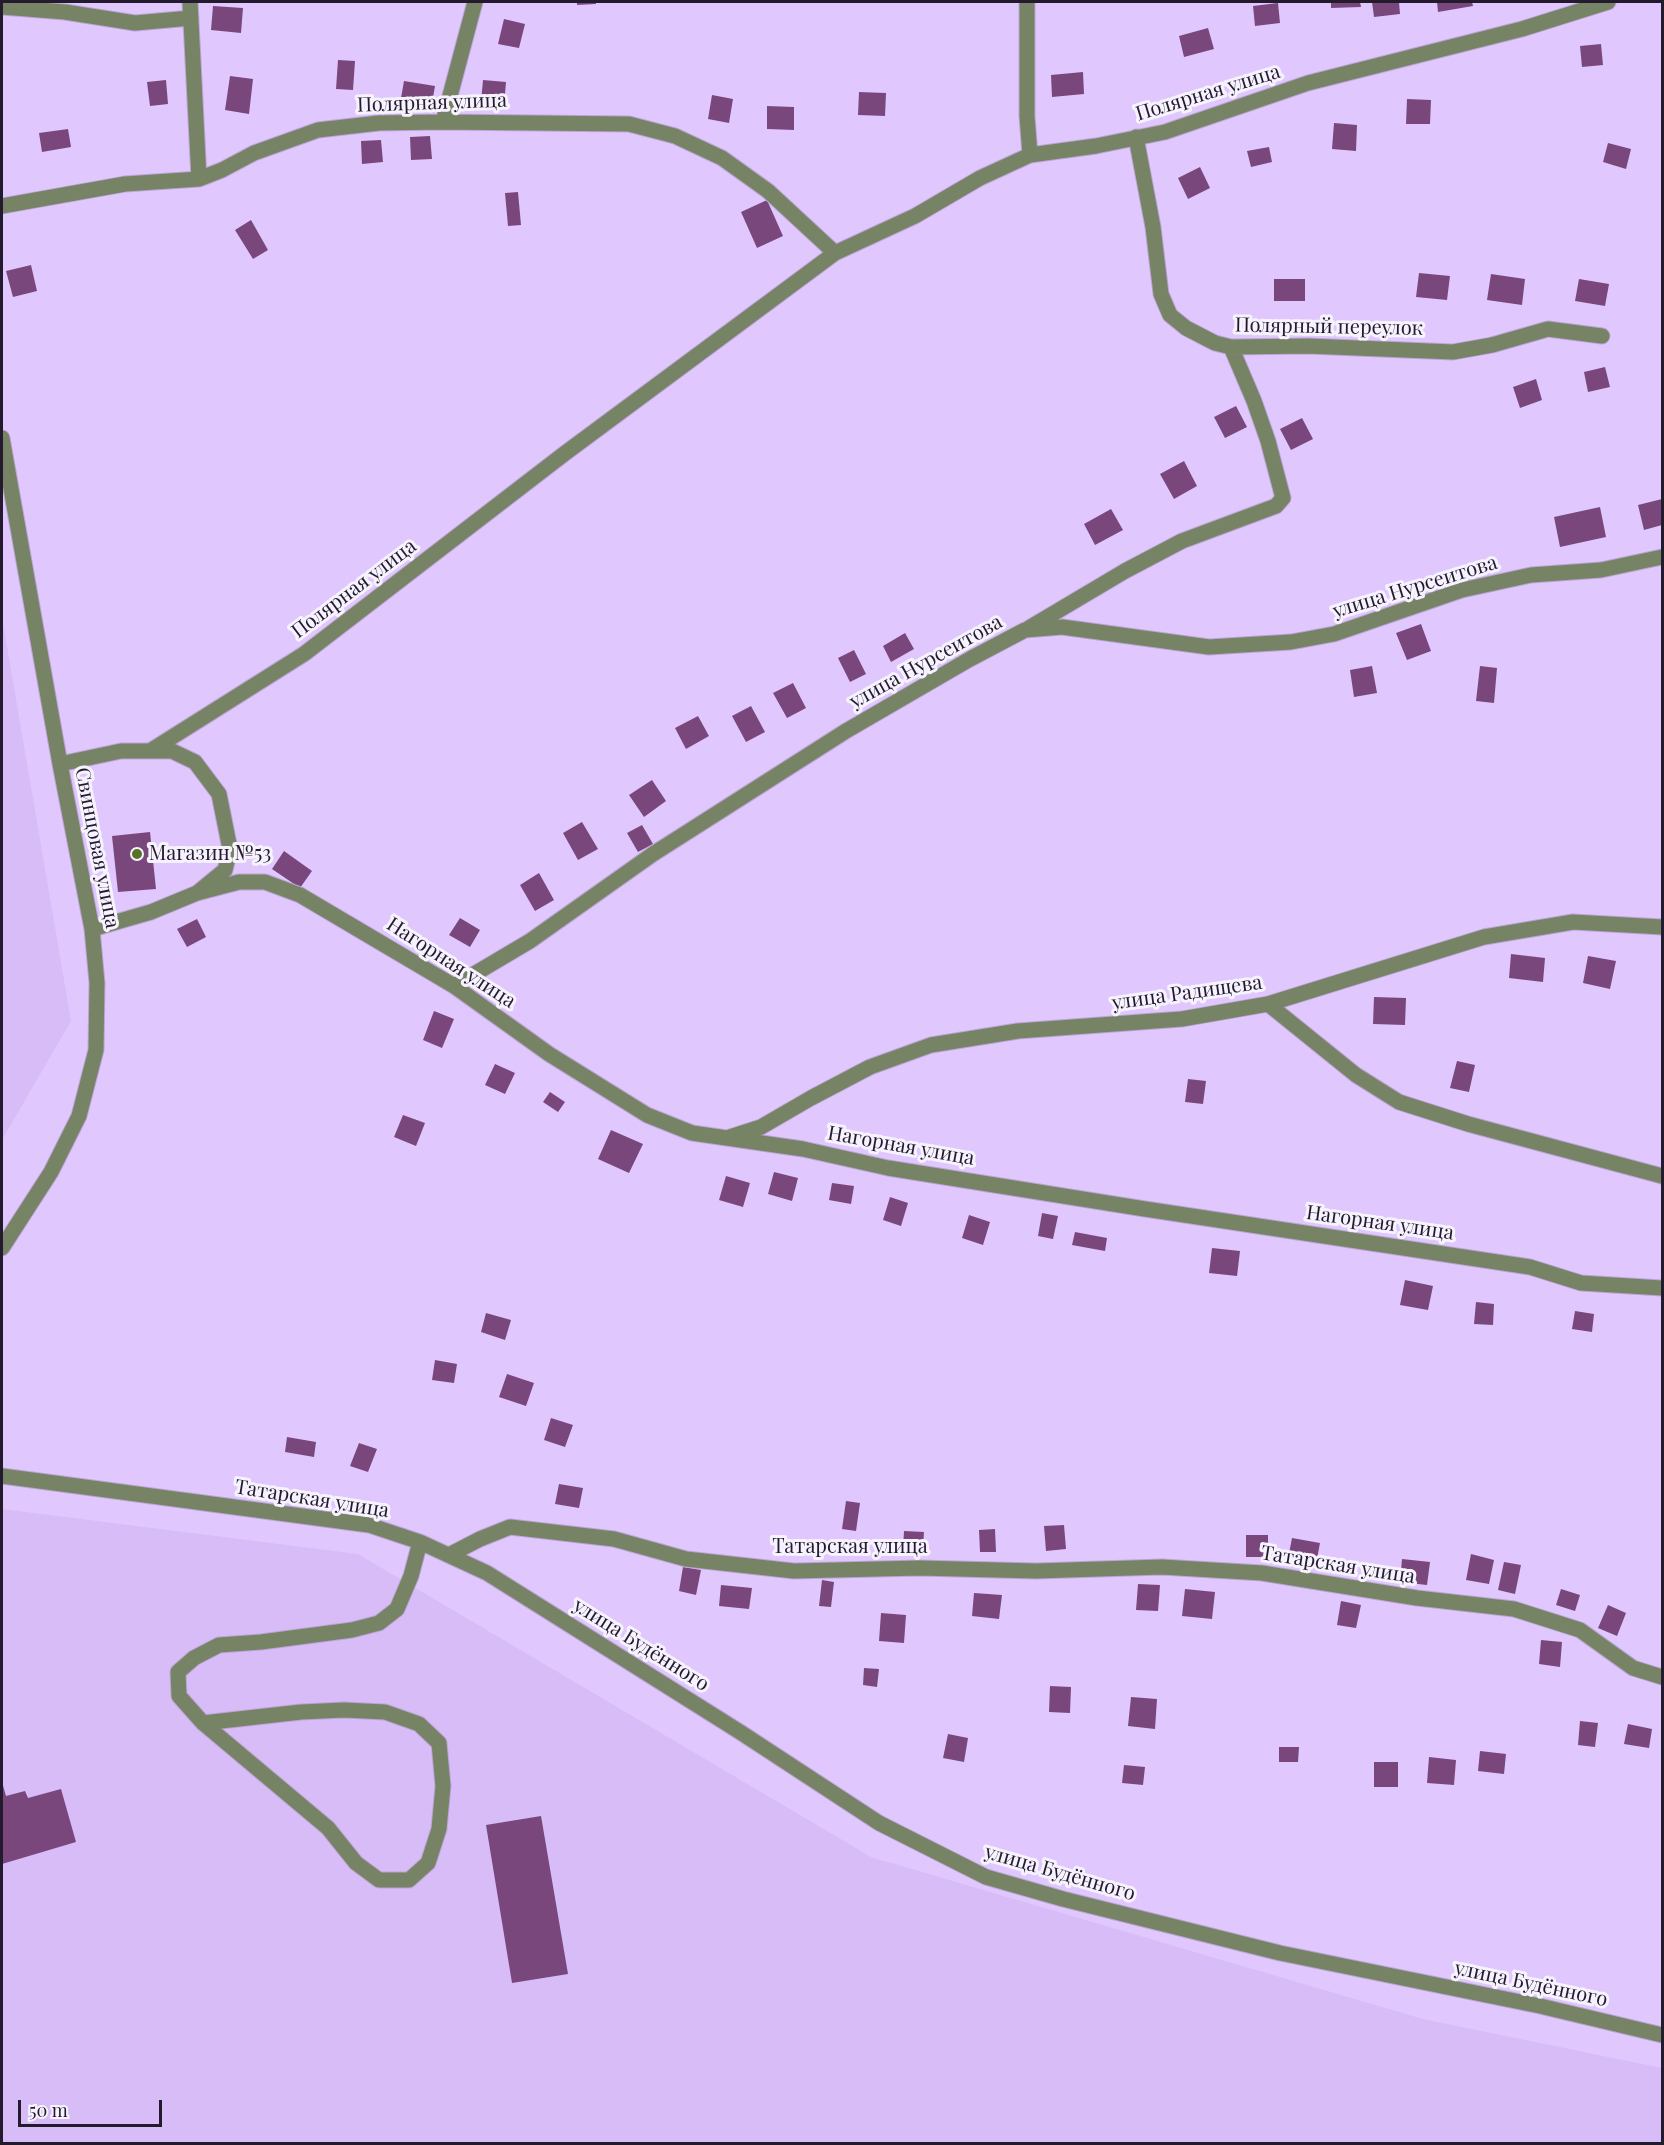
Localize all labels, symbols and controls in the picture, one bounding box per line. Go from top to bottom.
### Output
street label: Полярная улица [1133,60,1283,126]
street label: Полярная улица [357,88,507,118]
street label: Полярный переулок [1235,313,1423,341]
street label: Полярная улица [287,534,421,644]
street label: улица Нурсеитова [1330,551,1500,623]
street label: улица Нурсеитова [845,610,1007,714]
street label: Свинцовая улица [70,766,124,930]
place label: Магазин №53 [149,842,271,866]
marker: Магазин №53 [130,847,144,861]
street label: Нагорная улица [382,912,520,1014]
street label: улица Радищева [1110,971,1264,1015]
street label: Нагорная улица [826,1121,976,1171]
street label: Нагорная улица [1305,1201,1455,1245]
street label: Татарская улица [233,1475,391,1523]
street label: Татарская улица [772,1535,928,1559]
street label: Татарская улица [1259,1541,1417,1589]
street label: улица Будённого [569,1594,713,1696]
street label: улица Будённого [982,1840,1138,1906]
street label: улица Будённого [1452,1956,1610,2012]
scale bar [21,2088,165,2126]
text: 50 m [29,2098,68,2122]

